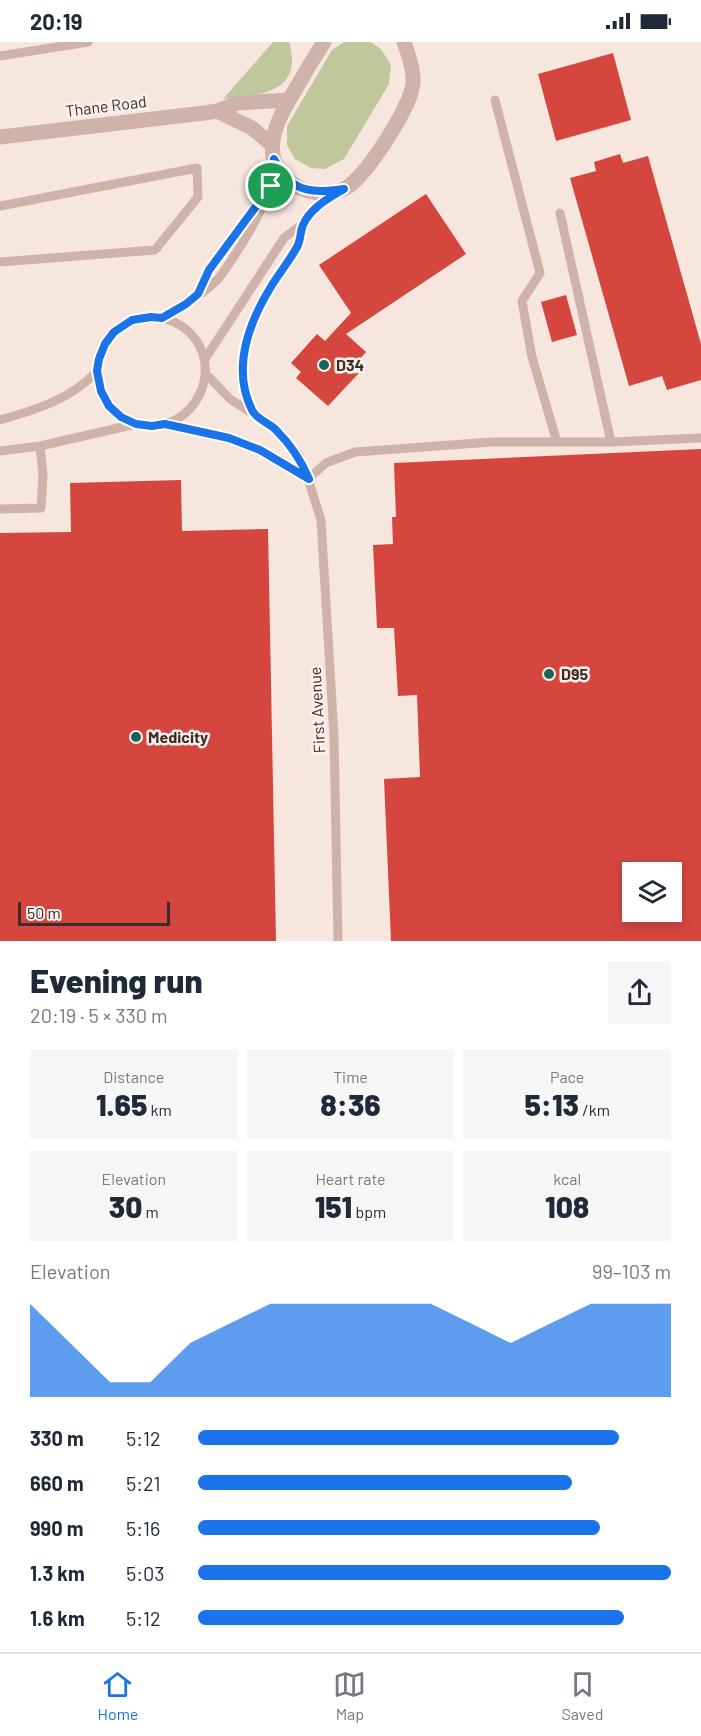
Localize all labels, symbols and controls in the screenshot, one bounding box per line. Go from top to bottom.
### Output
text: 20:19 [30,8,82,34]
street label: Thane Road [64,91,148,120]
pin [245,160,296,211]
icon: arrive [254,169,287,202]
place label: D34 [336,355,364,374]
marker: D34 [317,358,331,372]
place label: D95 [561,664,588,683]
street label: First Avenue [305,666,328,754]
marker: D95 [542,667,556,681]
place label: Medicity [148,727,208,746]
marker: Medicity [129,730,143,744]
map controls [622,862,682,922]
button: layers [622,862,682,922]
scale bar [18,899,170,926]
text: 50 m [27,903,61,922]
text: Evening run [30,960,203,1000]
button: share [608,961,671,1024]
text: 20:19 · 5 × 330 m [30,1003,168,1027]
text: Distance [103,1067,164,1086]
text: Time [333,1067,368,1086]
text: Pace [550,1067,584,1086]
text: 1.65 [96,1086,147,1122]
text: 8:36 [320,1086,381,1122]
text: 5:13 [524,1086,579,1122]
text: km [147,1100,172,1119]
text: /km [579,1100,610,1119]
text: Elevation [102,1169,166,1188]
text: Heart rate [315,1169,386,1188]
text: kcal [553,1169,581,1188]
text: 30 [109,1188,142,1224]
text: 151 [315,1188,352,1224]
text: 108 [545,1188,589,1224]
text: m [142,1202,159,1221]
text: bpm [352,1202,386,1221]
text: Elevation [30,1259,111,1283]
text: 99–103 m [592,1259,671,1283]
text: 330 m [30,1426,84,1450]
text: 5:12 [126,1426,161,1450]
text: 660 m [30,1471,84,1495]
text: 5:21 [126,1471,161,1495]
text: 990 m [30,1516,83,1540]
text: 5:16 [126,1516,160,1540]
text: 1.3 km [30,1561,85,1585]
text: 5:03 [126,1561,165,1585]
text: 1.6 km [30,1606,85,1630]
text: 5:12 [126,1606,161,1630]
tab: Home [98,1668,138,1723]
tab: Map [333,1668,366,1723]
tab: Saved [561,1668,603,1723]

